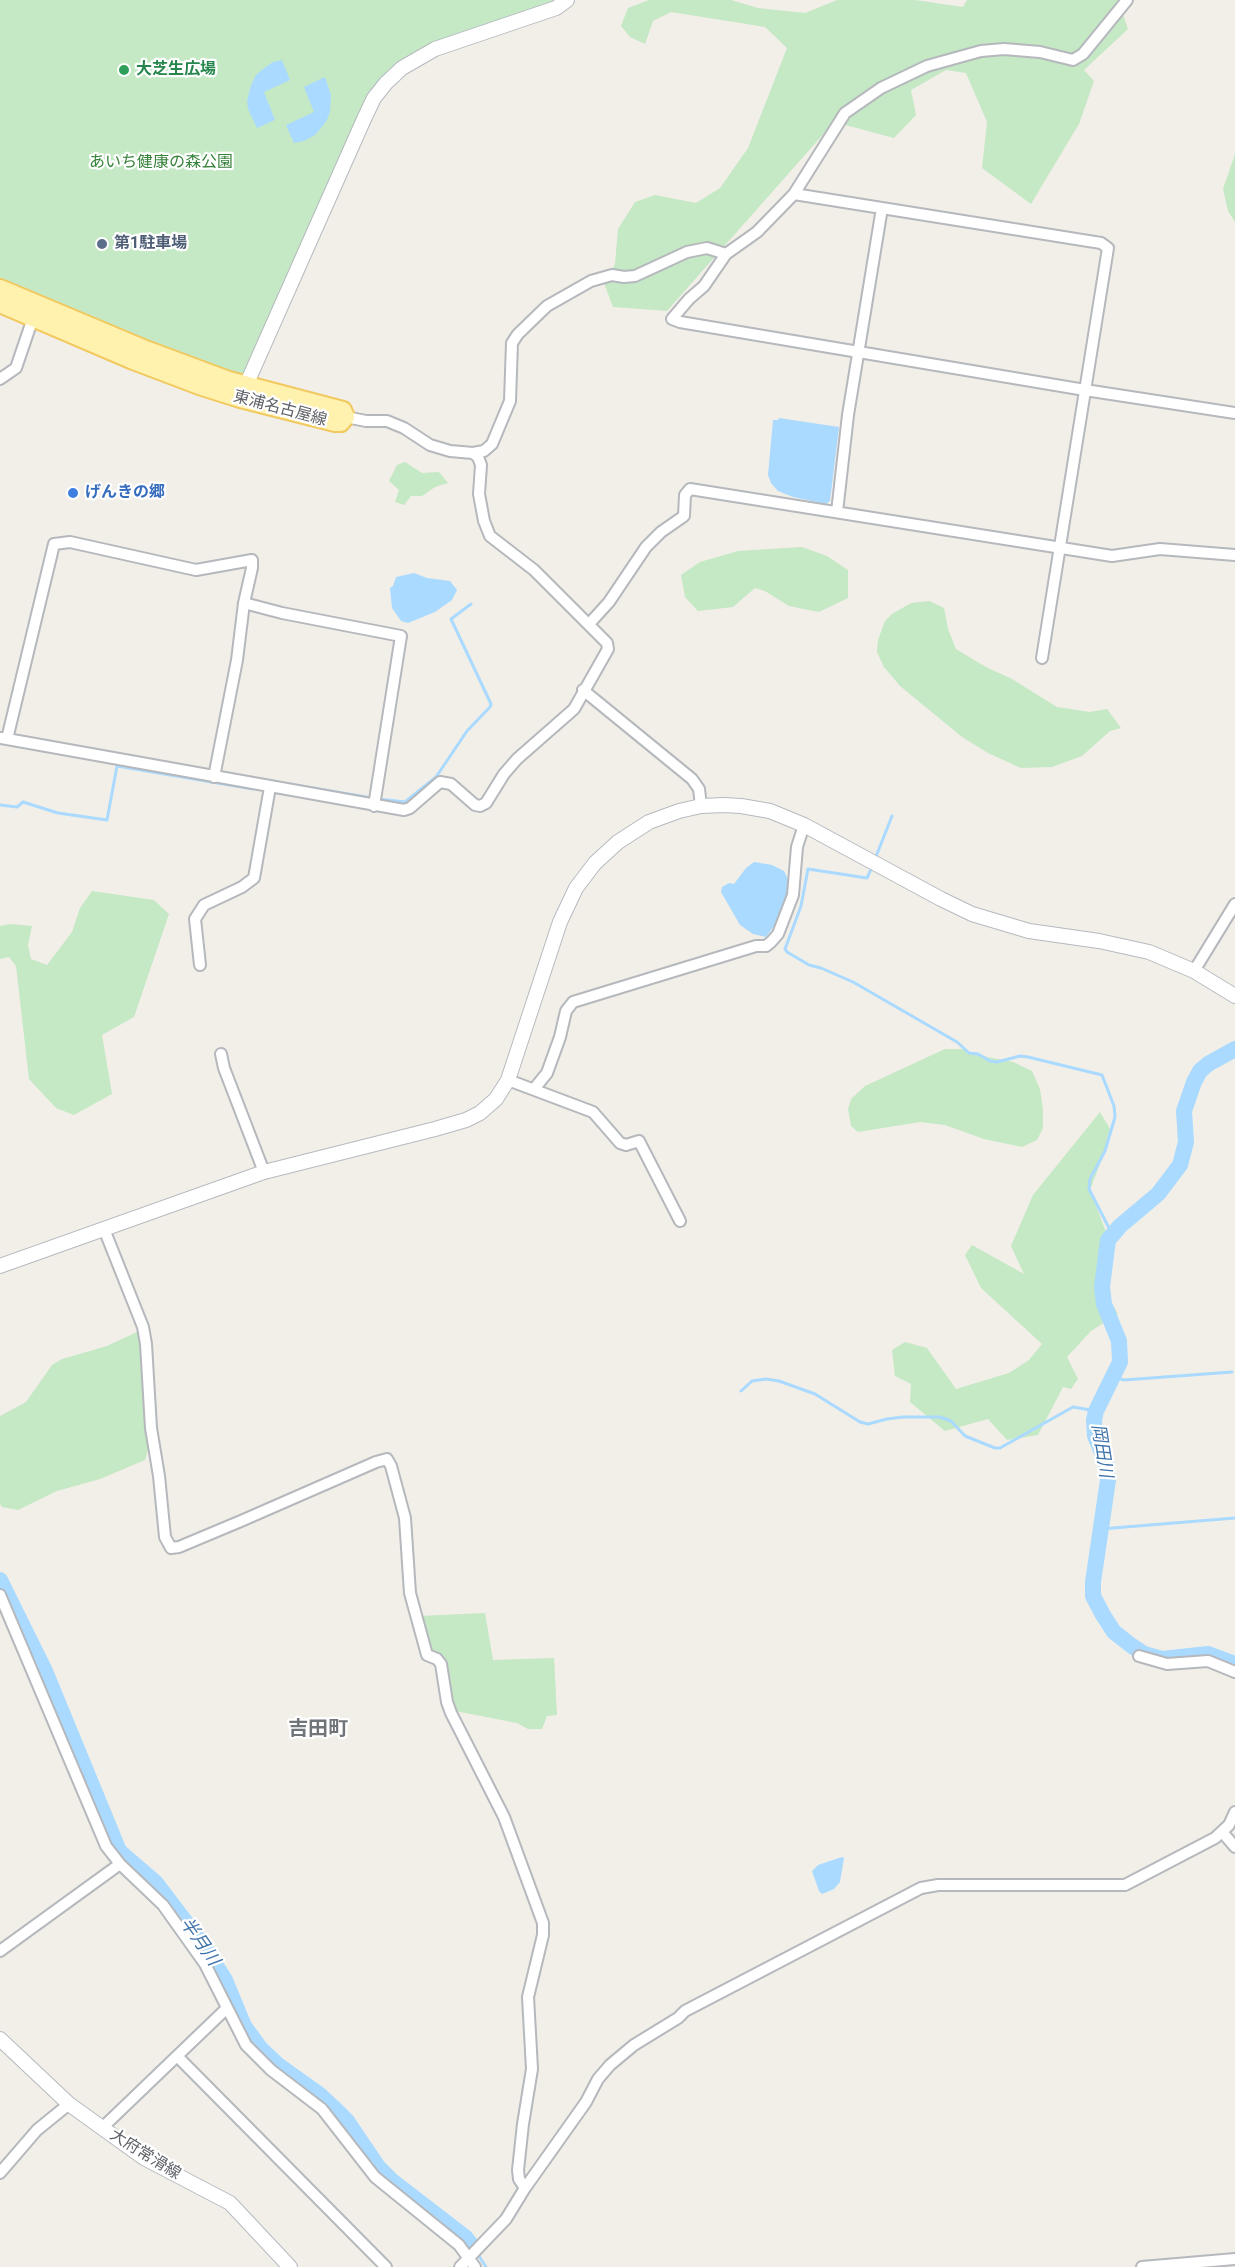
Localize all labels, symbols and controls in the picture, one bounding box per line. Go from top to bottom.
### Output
place label: 大芝生広場 [136,60,216,80]
marker: 大芝生広場 [117,63,131,77]
park label: あいち健康の森公園 [89,153,233,173]
place label: 第1駐車場 [114,234,187,254]
marker: 第1駐車場 [95,237,109,251]
street label: 東浦名古屋線 [231,387,329,431]
place label: げんきの郷 [85,483,165,503]
marker: げんきの郷 [66,486,80,500]
water label: 岡田川 [1086,1423,1116,1479]
district label: 吉田町 [288,1718,348,1742]
water label: 半月川 [175,1914,223,1970]
street label: 大府常滑線 [106,2126,184,2184]

